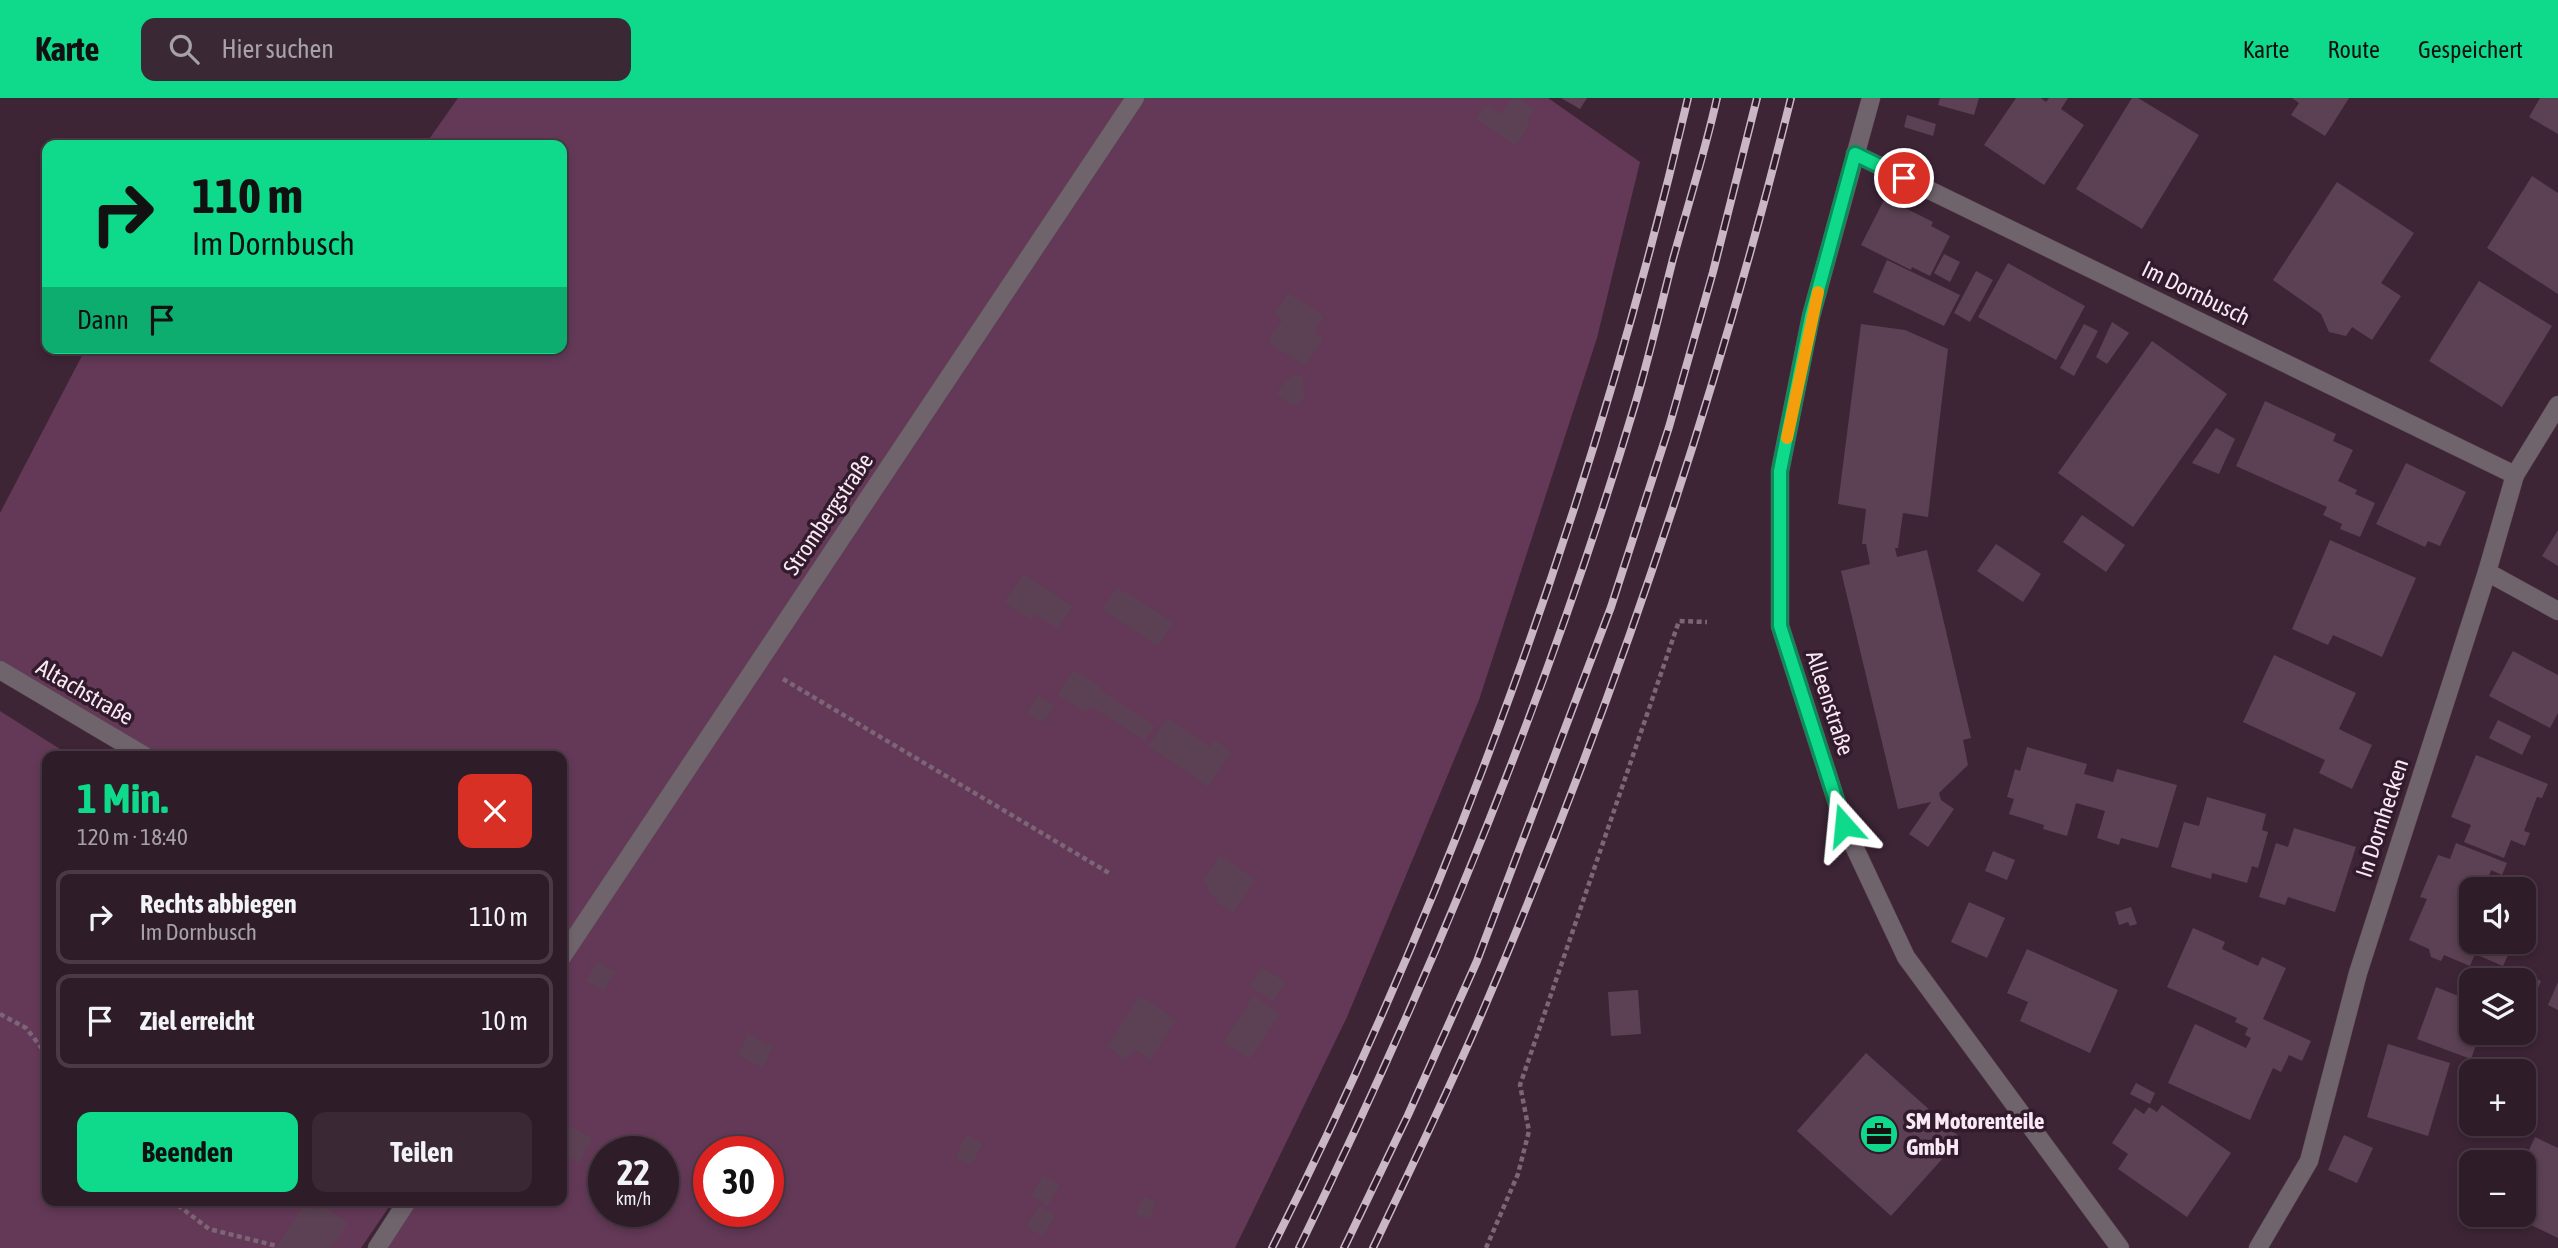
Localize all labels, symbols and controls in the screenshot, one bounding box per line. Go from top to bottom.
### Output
search box [141,18,631,81]
text: Karte [35,30,99,68]
icon: search [165,30,203,68]
text: Hier suchen [221,34,334,64]
text: Karte [2243,36,2289,63]
text: Route [2327,36,2380,63]
text: Gespeichert [2418,36,2523,63]
pin [1874,148,1934,208]
icon: arrive [1885,159,1923,197]
text: 110 m [192,167,303,223]
icon: right [77,168,168,259]
text: Im Dornbusch [192,225,355,262]
street label: Im Dornbusch [2138,256,2254,330]
icon: arrive [143,301,181,339]
text: Dann [77,305,129,335]
street label: Strombergstraße [778,448,878,580]
street label: Alleenstraße [1801,648,1859,758]
street label: Altachstraße [32,654,138,730]
street label: In Dornhecken [2351,755,2413,881]
text: 1 Min. [77,774,168,822]
button: close [458,774,532,848]
position arrow [1807,788,1881,862]
text: 120 m · 18:40 [77,824,188,850]
map controls [2459,877,2536,1227]
button: sound [2459,877,2536,954]
text: Rechts abbiegen [140,889,297,919]
icon: right [81,898,119,936]
text: 110 m [469,902,528,932]
text: Im Dornbusch [140,919,257,945]
button: layers [2459,968,2536,1045]
icon: arrive [81,1002,119,1040]
text: Ziel erreicht [140,1006,255,1036]
text: 10 m [481,1006,528,1036]
button: + [2459,1059,2536,1136]
place label: SM Motorenteile GmbH [1906,1108,2044,1160]
button: Beenden [77,1112,298,1192]
button: Teilen [312,1112,532,1192]
office icon: SM Motorenteile GmbH [1858,1113,1900,1155]
speed limit sign: 30 [693,1136,784,1227]
button: − [2459,1150,2536,1227]
text: 22 [617,1152,650,1192]
text: km/h [616,1188,651,1209]

